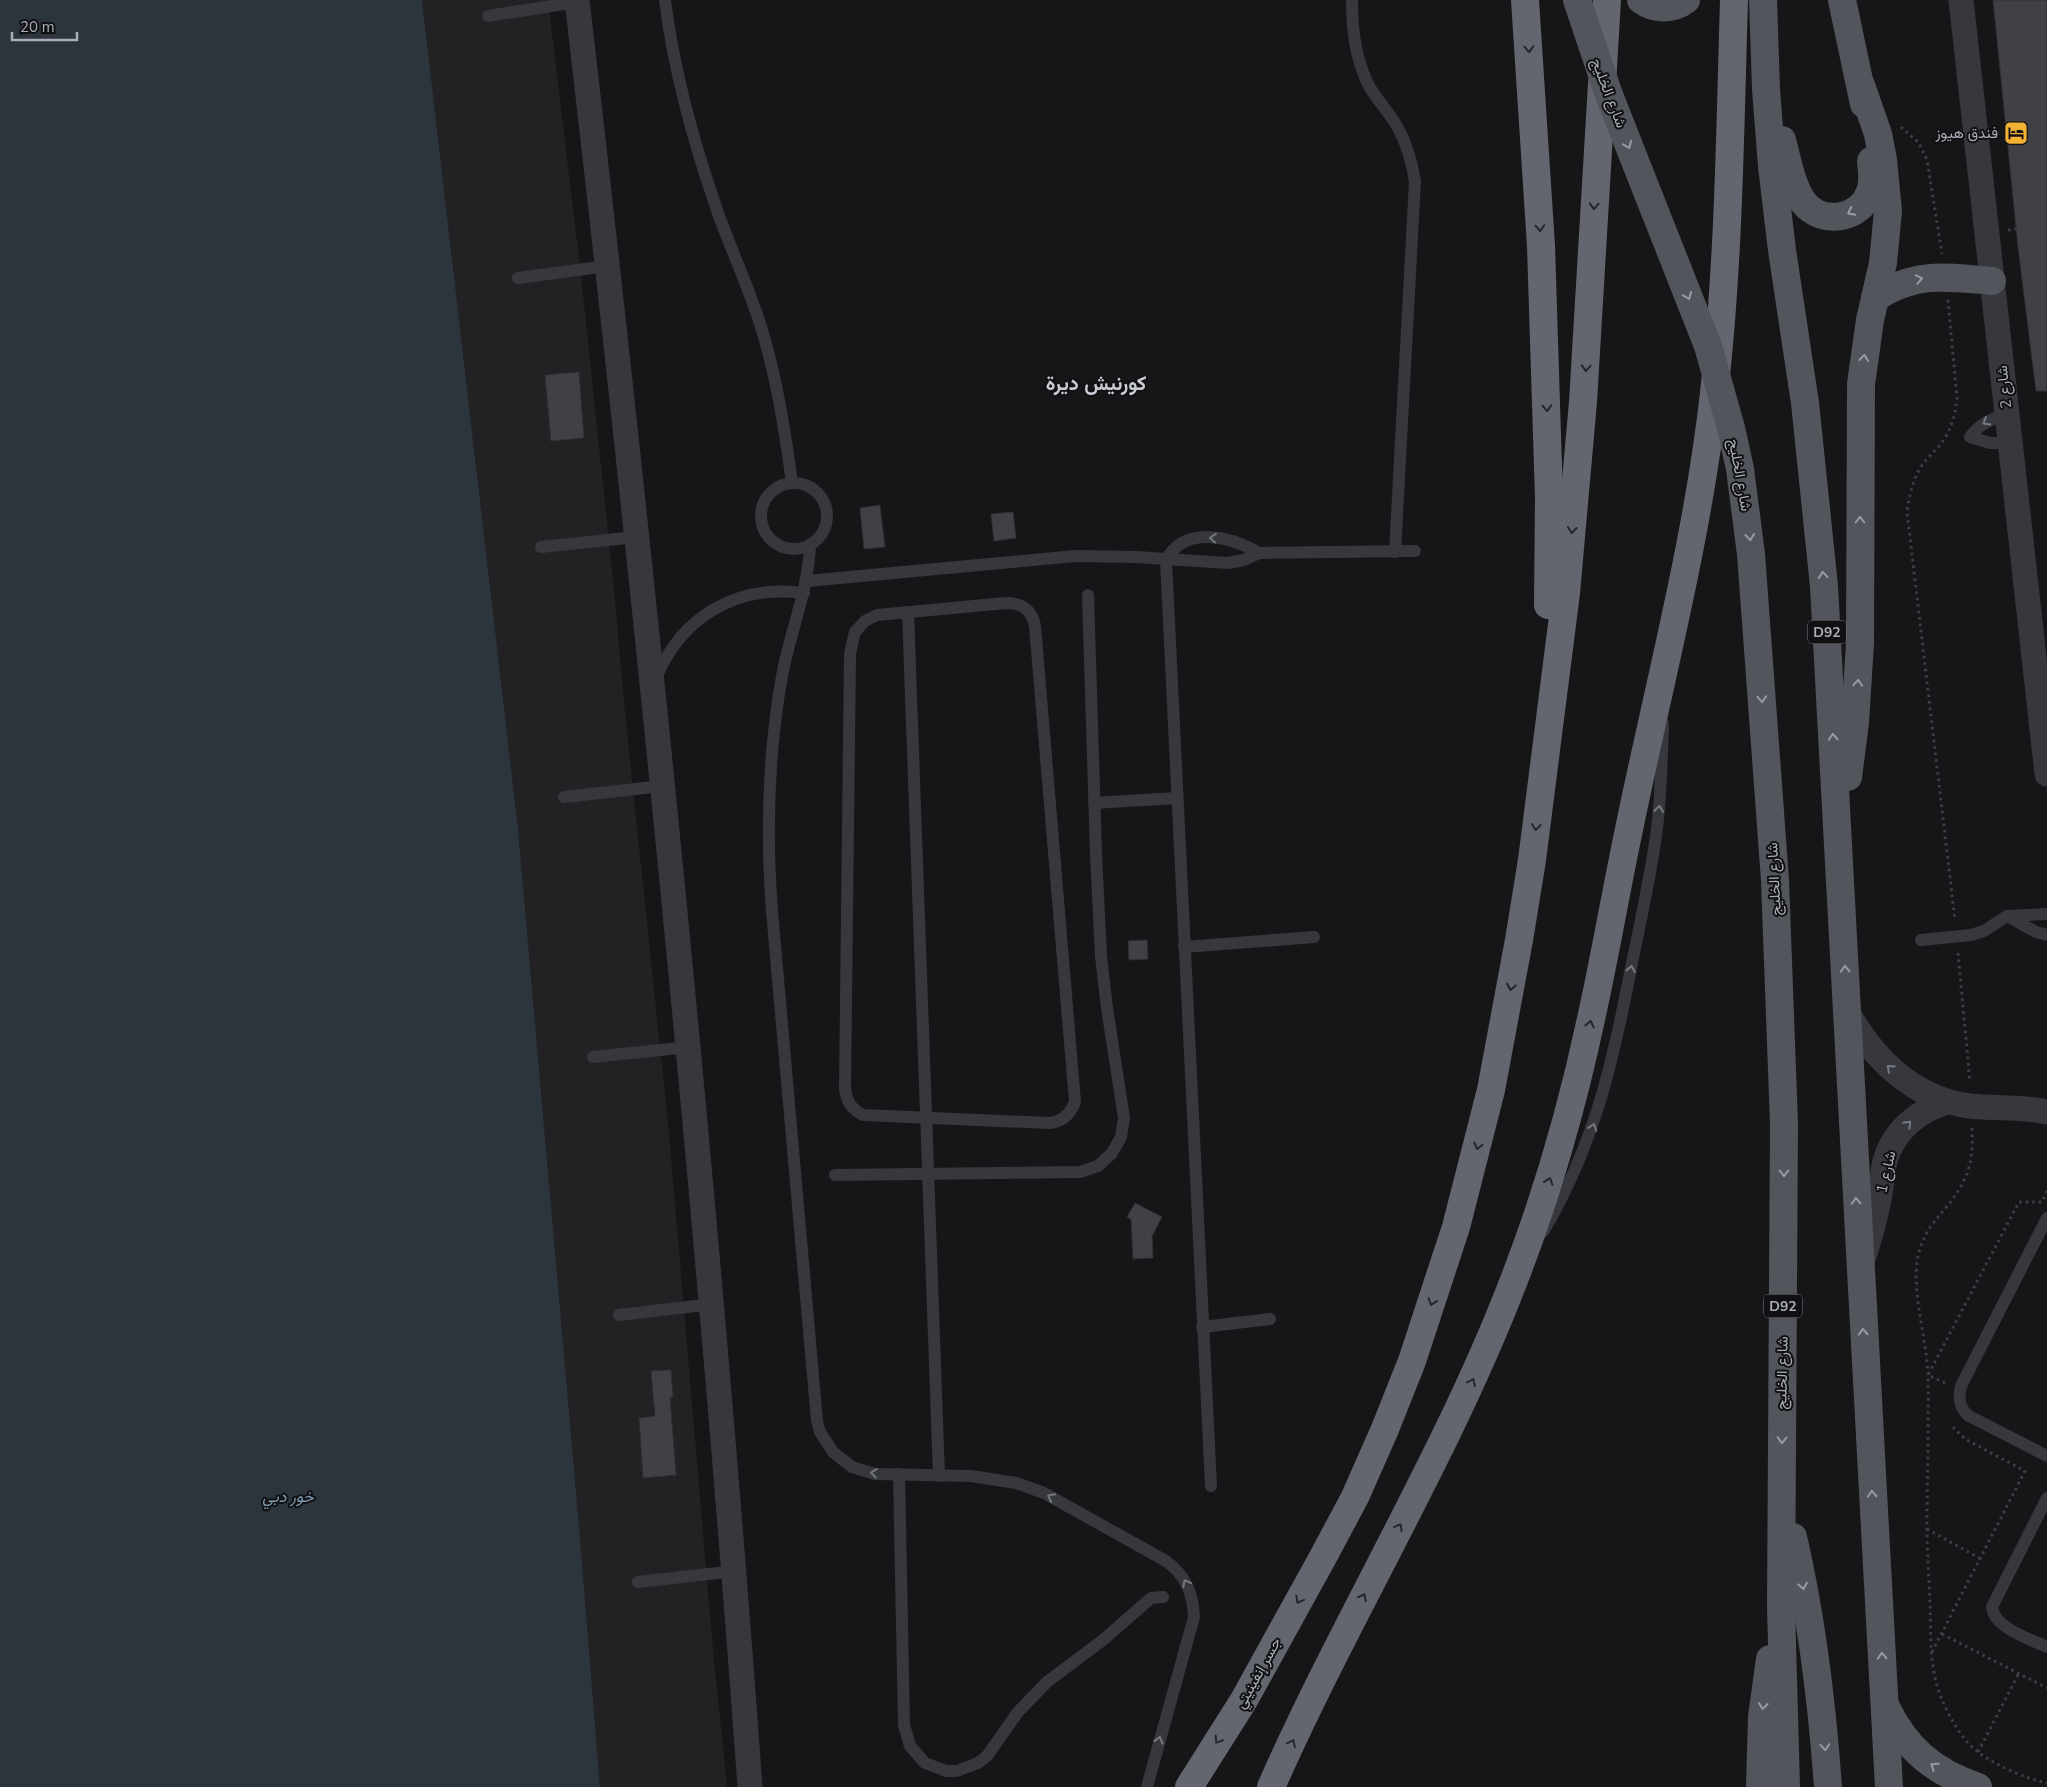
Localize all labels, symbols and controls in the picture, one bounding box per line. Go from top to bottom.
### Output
scale bar [12,10,78,42]
text: 20 m [20,17,55,37]
one-way arrow [1523,45,1534,53]
street label: شارع الخليج [1586,55,1632,131]
hotel icon: فندق هيوز [2003,120,2029,146]
place label: فندق هيوز [1934,123,1998,143]
one-way arrow [1622,140,1633,149]
one-way arrow [1589,202,1600,210]
one-way arrow [1848,206,1857,216]
one-way arrow [1534,225,1545,233]
one-way arrow [1915,274,1923,285]
one-way arrow [1682,291,1693,300]
one-way arrow [1858,354,1869,362]
one-way arrow [1580,364,1591,372]
street label: شارع 2 [1992,364,2017,409]
district label: كورنيش ديرة [1046,370,1146,397]
one-way arrow [1541,404,1552,412]
one-way arrow [1983,416,1992,426]
street label: شارع الخليج [1723,437,1756,513]
one-way arrow [1855,516,1865,524]
one-way arrow [1567,526,1578,534]
one-way arrow [1209,533,1217,544]
one-way arrow [1744,534,1755,542]
one-way arrow [1818,570,1829,578]
road number: D92 [1808,620,1846,644]
one-way arrow [1852,679,1863,687]
one-way arrow [1756,696,1767,704]
one-way arrow [1828,733,1839,741]
one-way arrow [1653,805,1664,813]
one-way arrow [1531,823,1542,831]
street label: شارع الخليج [1762,842,1787,916]
one-way arrow [1625,965,1636,974]
one-way arrow [1840,965,1850,972]
one-way arrow [1506,983,1516,992]
one-way arrow [1584,1019,1595,1028]
one-way arrow [1887,1065,1896,1074]
one-way arrow [1902,1121,1911,1130]
one-way arrow [1586,1123,1597,1132]
one-way arrow [1473,1142,1484,1151]
street label: شارع 1 [1871,1149,1902,1195]
one-way arrow [1779,1170,1789,1177]
one-way arrow [1543,1177,1553,1186]
one-way arrow [1851,1197,1862,1205]
road number: D92 [1764,1294,1802,1318]
one-way arrow [1428,1298,1438,1306]
one-way arrow [1858,1327,1869,1335]
street label: شارع الخليج [1771,1336,1794,1410]
one-way arrow [1466,1378,1476,1387]
one-way arrow [1776,1437,1787,1445]
one-way arrow [870,1468,878,1479]
water label: خور دبي [262,1486,315,1510]
one-way arrow [1867,1490,1878,1498]
one-way arrow [1047,1493,1056,1503]
one-way arrow [1393,1523,1403,1532]
one-way arrow [1182,1580,1192,1589]
one-way arrow [1797,1582,1807,1591]
one-way arrow [1357,1593,1368,1602]
one-way arrow [1296,1594,1306,1603]
street label: جسر إنفينيتي [1230,1634,1288,1714]
one-way arrow [1876,1652,1887,1660]
one-way arrow [1758,1703,1769,1711]
one-way arrow [1215,1734,1224,1744]
one-way arrow [1153,1735,1164,1744]
one-way arrow [1285,1739,1296,1748]
one-way arrow [1819,1743,1830,1751]
one-way arrow [1930,1763,1940,1772]

